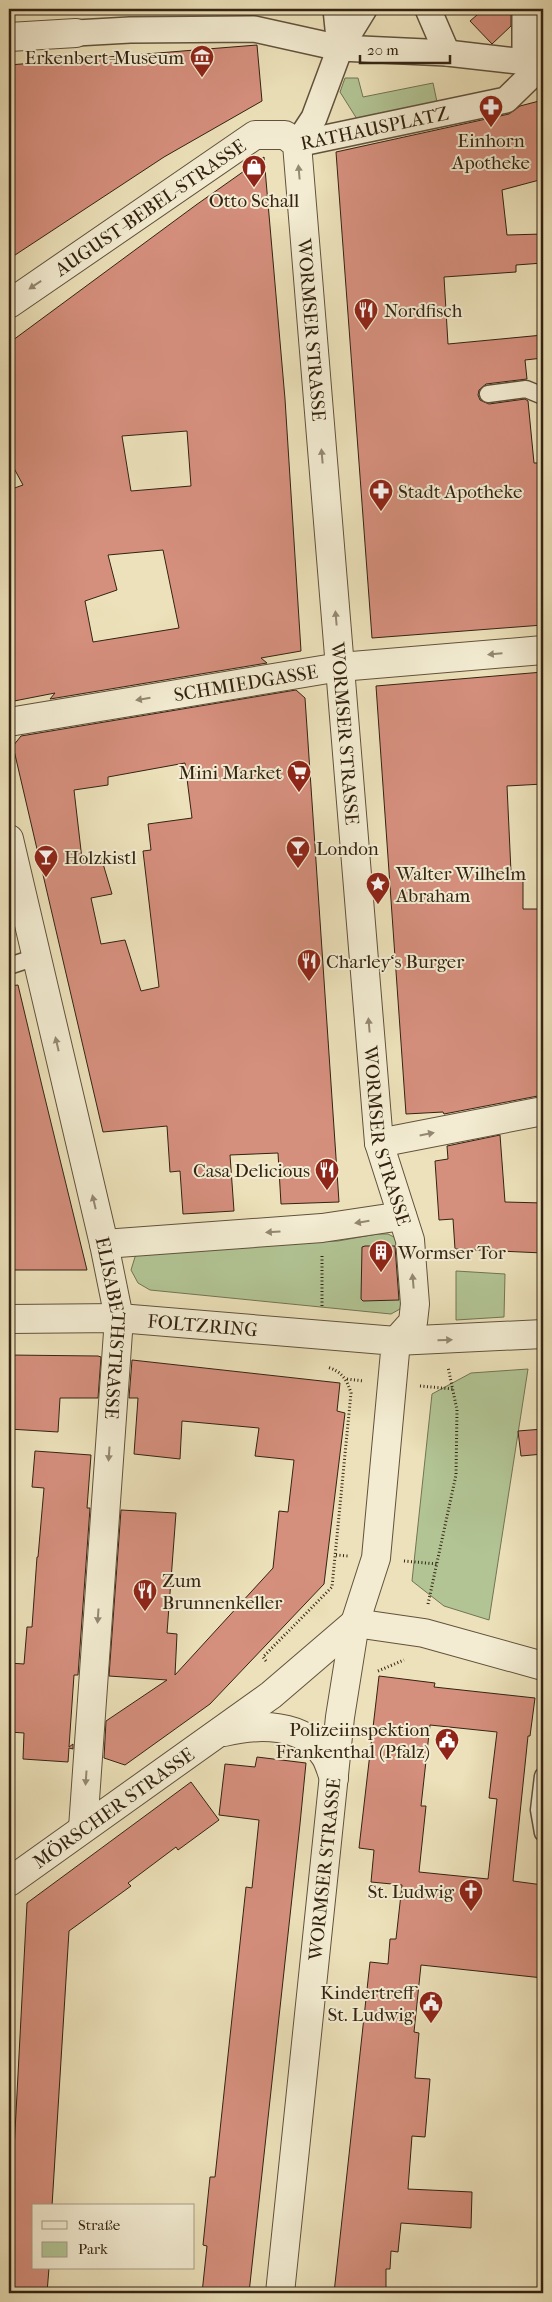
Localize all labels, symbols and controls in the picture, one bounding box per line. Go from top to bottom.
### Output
scale bar [360,32,450,64]
text: 20 m [367,41,399,59]
museum icon: Erkenbert-Museum [189,44,215,78]
place label: Erkenbert-Museum [25,47,184,69]
pharmacy icon: Einhorn Apotheke [478,94,504,128]
street label: RATHAUSPLATZ [298,102,451,155]
place label: Einhorn Apotheke [451,130,530,174]
street label: AUGUST-BEBEL-STRASSE [50,135,250,282]
shop icon: Otto Schall [241,154,267,188]
one-way arrow [295,164,303,180]
place label: Otto Schall [209,190,299,212]
street label: WORMSER STRASSE [293,237,330,423]
one-way arrow [29,281,42,290]
restaurant icon: Nordfisch [353,297,379,331]
place label: Nordfisch [384,300,463,322]
one-way arrow [318,448,326,464]
pharmacy icon: Stadt Apotheke [368,478,394,512]
place label: Stadt Apotheke [398,481,522,503]
one-way arrow [331,610,339,626]
street label: WORMSER STRASSE [326,640,363,826]
one-way arrow [486,650,502,658]
street label: SCHMIEDGASSE [172,661,320,706]
one-way arrow [135,696,151,704]
supermarket icon: Mini Market [286,759,312,793]
place label: Mini Market [179,762,282,784]
bar icon: London [285,835,311,869]
place label: London [316,838,379,860]
bar icon: Holzkistl [33,844,59,878]
place label: Holzkistl [64,847,136,869]
place label: Walter Wilhelm Abraham [395,863,526,907]
place icon: Walter Wilhelm Abraham [365,871,391,905]
restaurant icon: Charley‘s Burger [296,948,322,982]
place label: Charley‘s Burger [326,951,465,973]
one-way arrow [365,1017,373,1033]
one-way arrow [53,1036,61,1051]
street label: WORMSER STRASSE [359,1044,415,1229]
one-way arrow [419,1129,435,1137]
restaurant icon: Casa Delicious [314,1157,340,1191]
place label: Casa Delicious [193,1160,310,1182]
one-way arrow [90,1194,98,1209]
one-way arrow [354,1219,370,1227]
one-way arrow [265,1228,281,1236]
street label: ELISABETHSTRASSE [91,1235,129,1421]
building icon: Wormser Tor [368,1239,394,1273]
place label: Wormser Tor [397,1242,507,1264]
one-way arrow [409,1273,417,1289]
street label: FOLTZRING [147,1310,259,1341]
one-way arrow [437,1335,453,1343]
one-way arrow [105,1446,113,1462]
place label: Zum Brunnenkeller [162,1570,283,1614]
restaurant icon: Zum Brunnenkeller [132,1578,158,1612]
one-way arrow [93,1608,101,1624]
place label: Polizeiinspektion Frankenthal (Pfalz) [276,1719,430,1763]
public building icon: Polizeiinspektion Frankenthal (Pfalz) [434,1727,460,1761]
street label: MÖRSCHER STRASSE [29,1743,199,1873]
one-way arrow [82,1771,90,1787]
street label: WORMSER STRASSE [304,1776,346,1962]
church icon: St. Ludwig [458,1878,484,1912]
place label: St. Ludwig [368,1881,455,1903]
place label: Kindertreff St. Ludwig [320,1982,419,2026]
public building icon: Kindertreff St. Ludwig [418,1990,444,2024]
legend [32,2204,195,2270]
text: Straße [78,2216,121,2234]
text: Park [78,2240,108,2258]

